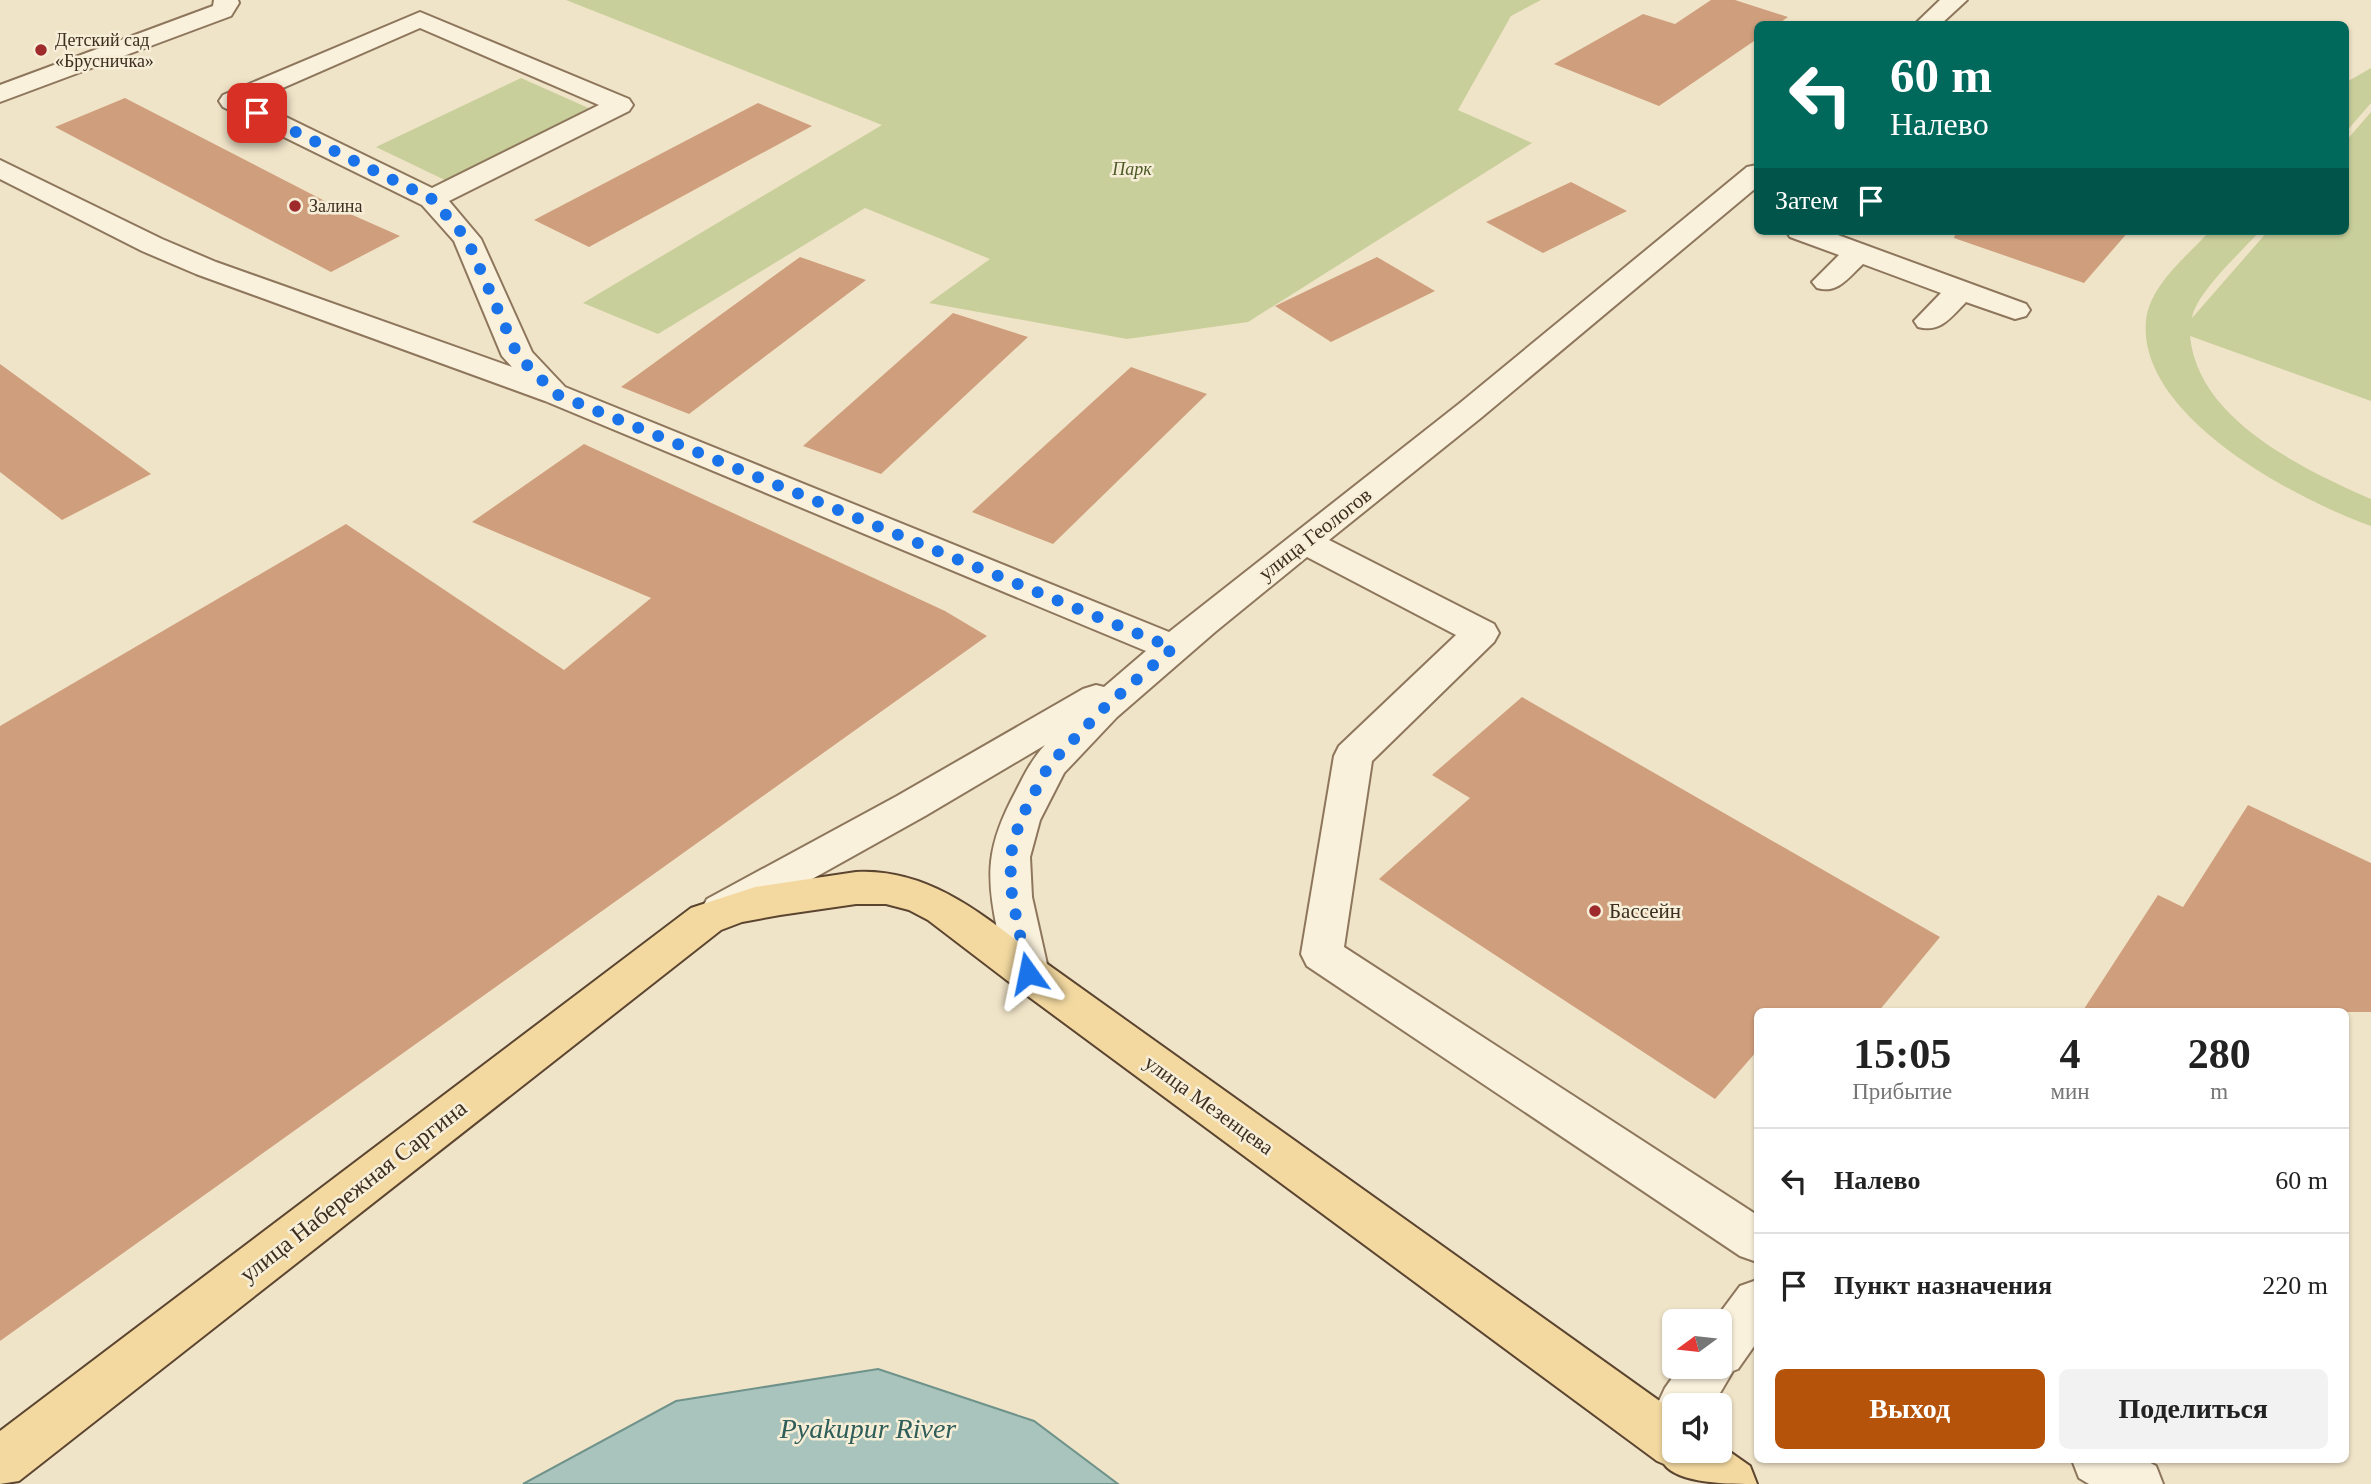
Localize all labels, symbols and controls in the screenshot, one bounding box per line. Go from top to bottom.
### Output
place label: Детский сад «Брусничка» [55,30,154,71]
marker: Детский сад «Брусничка» [33,42,49,58]
text: 60 m [1890,48,1992,103]
icon: left [1775,49,1866,140]
pin [227,83,287,143]
icon: arrive [238,94,276,132]
text: Налево [1890,106,1989,142]
park label: Парк [1111,159,1152,179]
icon: arrive [1852,182,1890,220]
text: Затем [1775,186,1838,215]
place label: Залина [309,196,362,216]
marker: Залина [287,198,303,214]
street label: улица Геологов [1254,482,1376,586]
place label: Бассейн [1609,899,1681,923]
marker: Бассейн [1587,903,1603,919]
position arrow [991,936,1065,1010]
text: 15:05 [1853,1031,1951,1077]
text: 4 [2060,1031,2081,1077]
text: 280 [2188,1031,2251,1077]
street label: улица Мезенцева [1140,1050,1279,1160]
text: Прибытие [1852,1079,1952,1104]
text: мин [2050,1079,2090,1104]
text: m [2210,1079,2228,1104]
street label: улица Набережная Саргина [235,1094,472,1288]
icon: left [1775,1162,1813,1200]
text: Налево [1834,1166,1920,1195]
text: 60 m [2275,1166,2328,1195]
icon: arrive [1775,1267,1813,1305]
text: Пункт назначения [1834,1271,2052,1300]
text: 220 m [2262,1271,2328,1300]
north arrow [1662,1309,1732,1379]
map controls [1662,1309,1732,1463]
button: Выход [1775,1369,2045,1449]
button: Поделиться [2059,1369,2328,1449]
button: sound [1662,1393,1732,1463]
water label: Pyakupur River [779,1413,956,1444]

